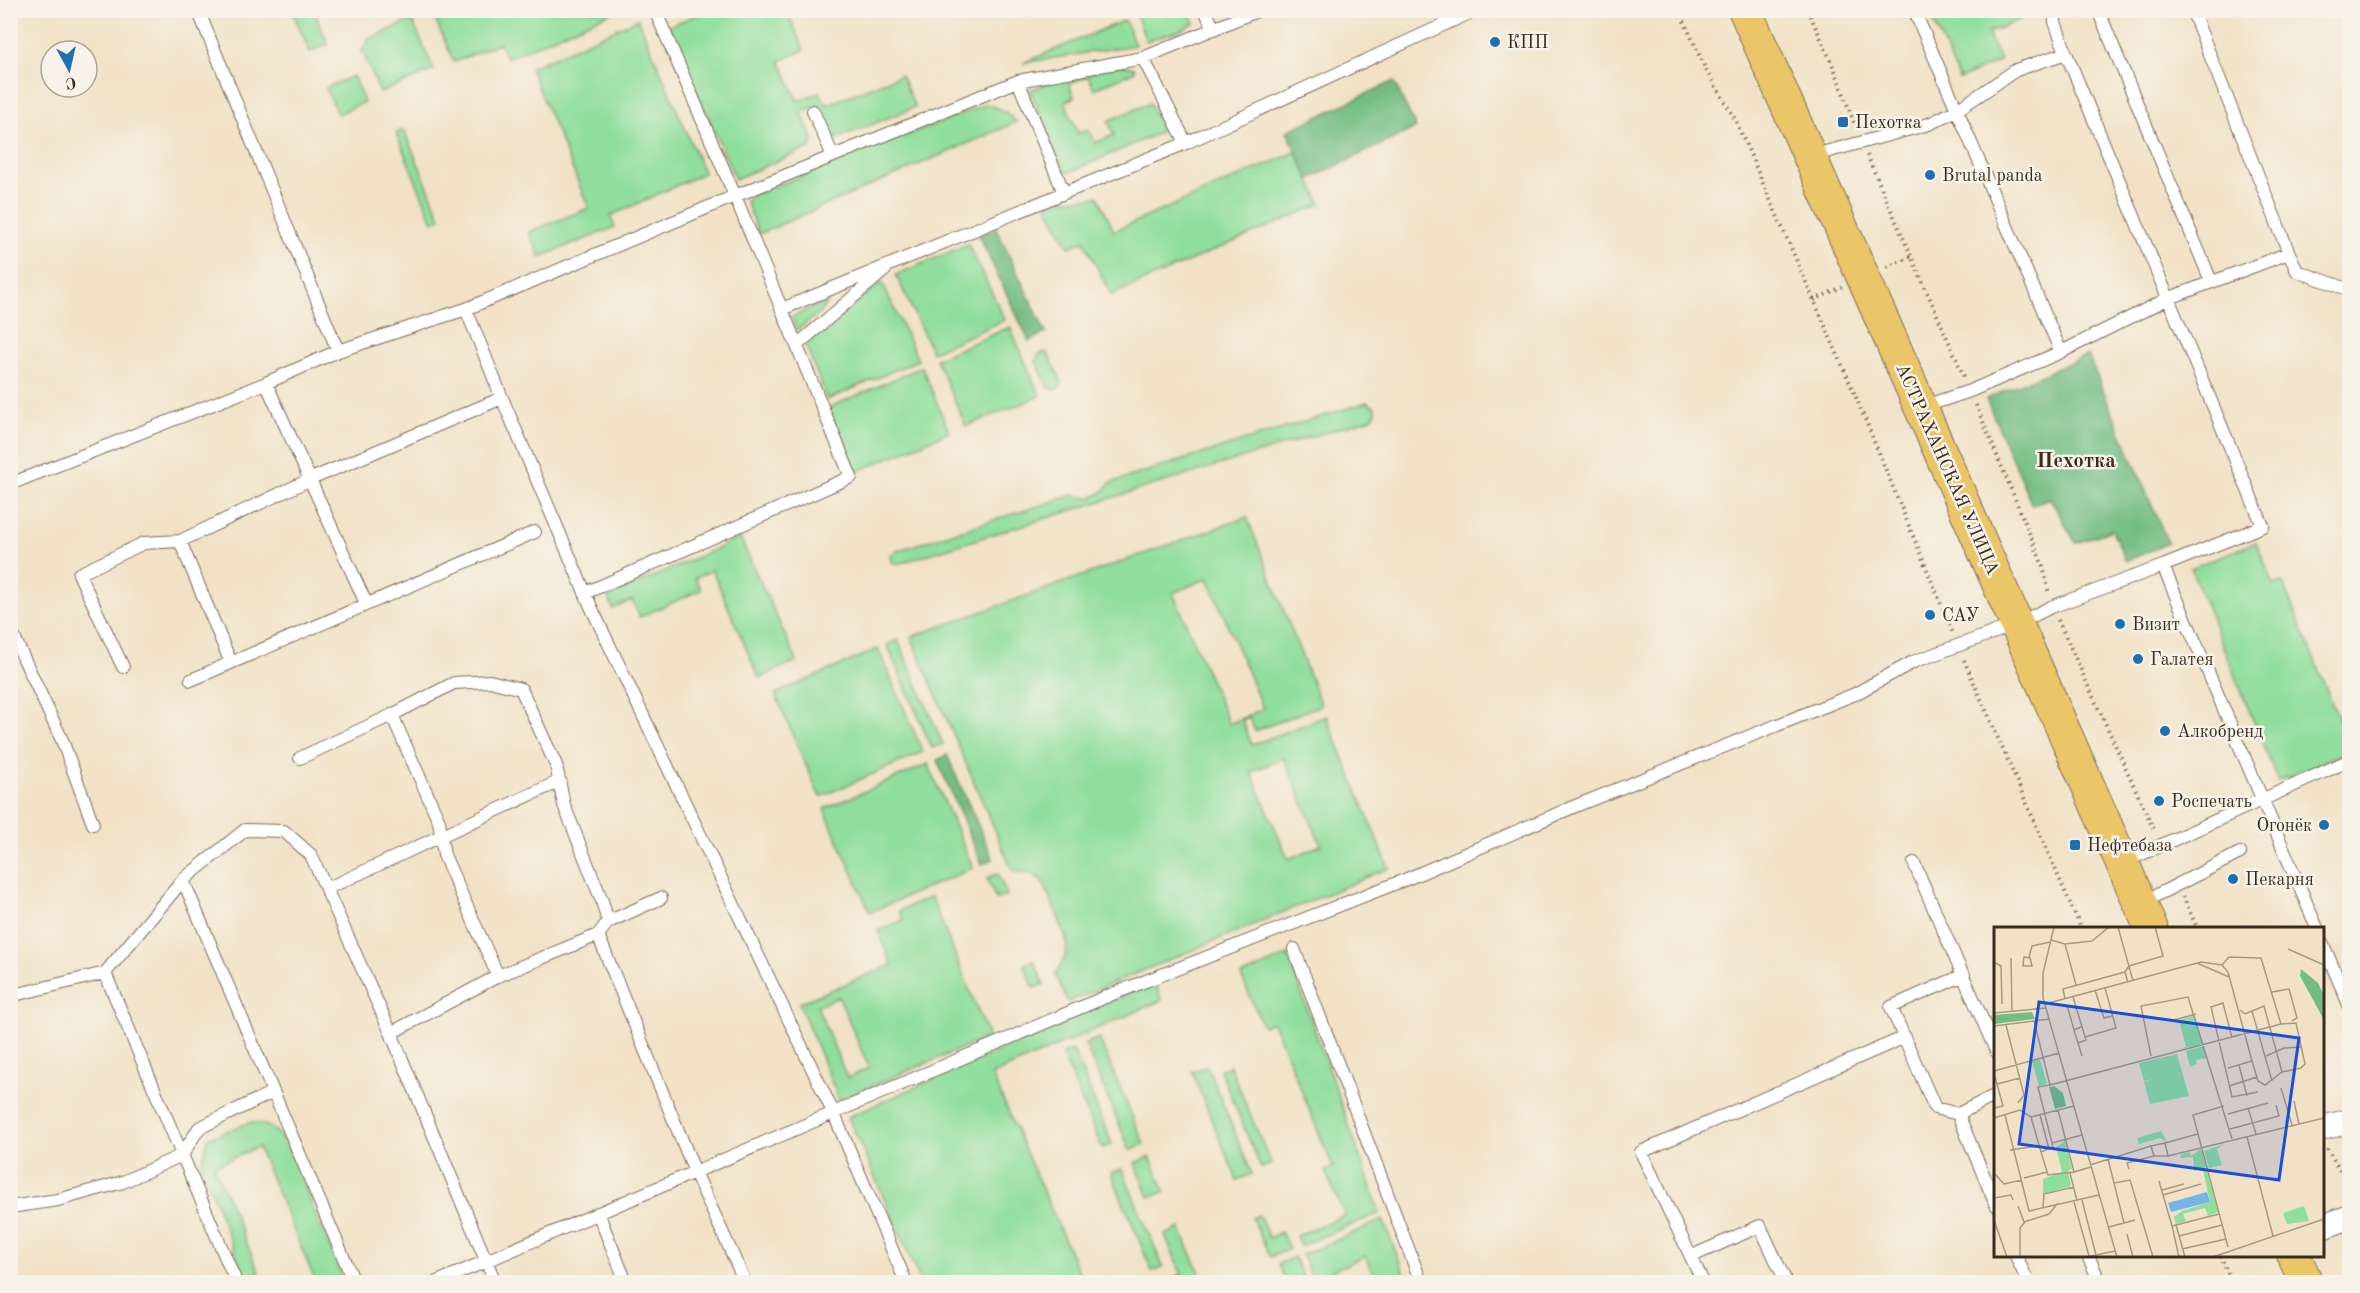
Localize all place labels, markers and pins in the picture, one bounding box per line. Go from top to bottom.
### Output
place label: КПП [1507,34,1548,52]
marker: КПП [1488,35,1502,49]
place label: Пехотка [1855,114,1922,132]
marker: Пехотка [1836,115,1850,129]
place label: Brutal panda [1942,167,2043,185]
marker: Brutal panda [1923,168,1937,182]
place label: САУ [1942,607,1980,625]
marker: САУ [1923,608,1937,622]
place label: Визит [2132,616,2180,634]
marker: Визит [2113,617,2127,631]
place label: Галатея [2150,651,2214,669]
marker: Галатея [2131,652,2145,666]
place label: Алкобренд [2177,723,2263,741]
marker: Алкобренд [2158,724,2172,738]
place label: Роспечать [2171,793,2252,811]
marker: Роспечать [2152,794,2166,808]
place label: Огонёк [2256,817,2312,835]
marker: Огонёк [2317,818,2331,832]
place label: Нефтебаза [2087,837,2173,856]
marker: Нефтебаза [2068,838,2082,852]
place label: Пекарня [2245,871,2314,889]
marker: Пекарня [2226,872,2240,886]

